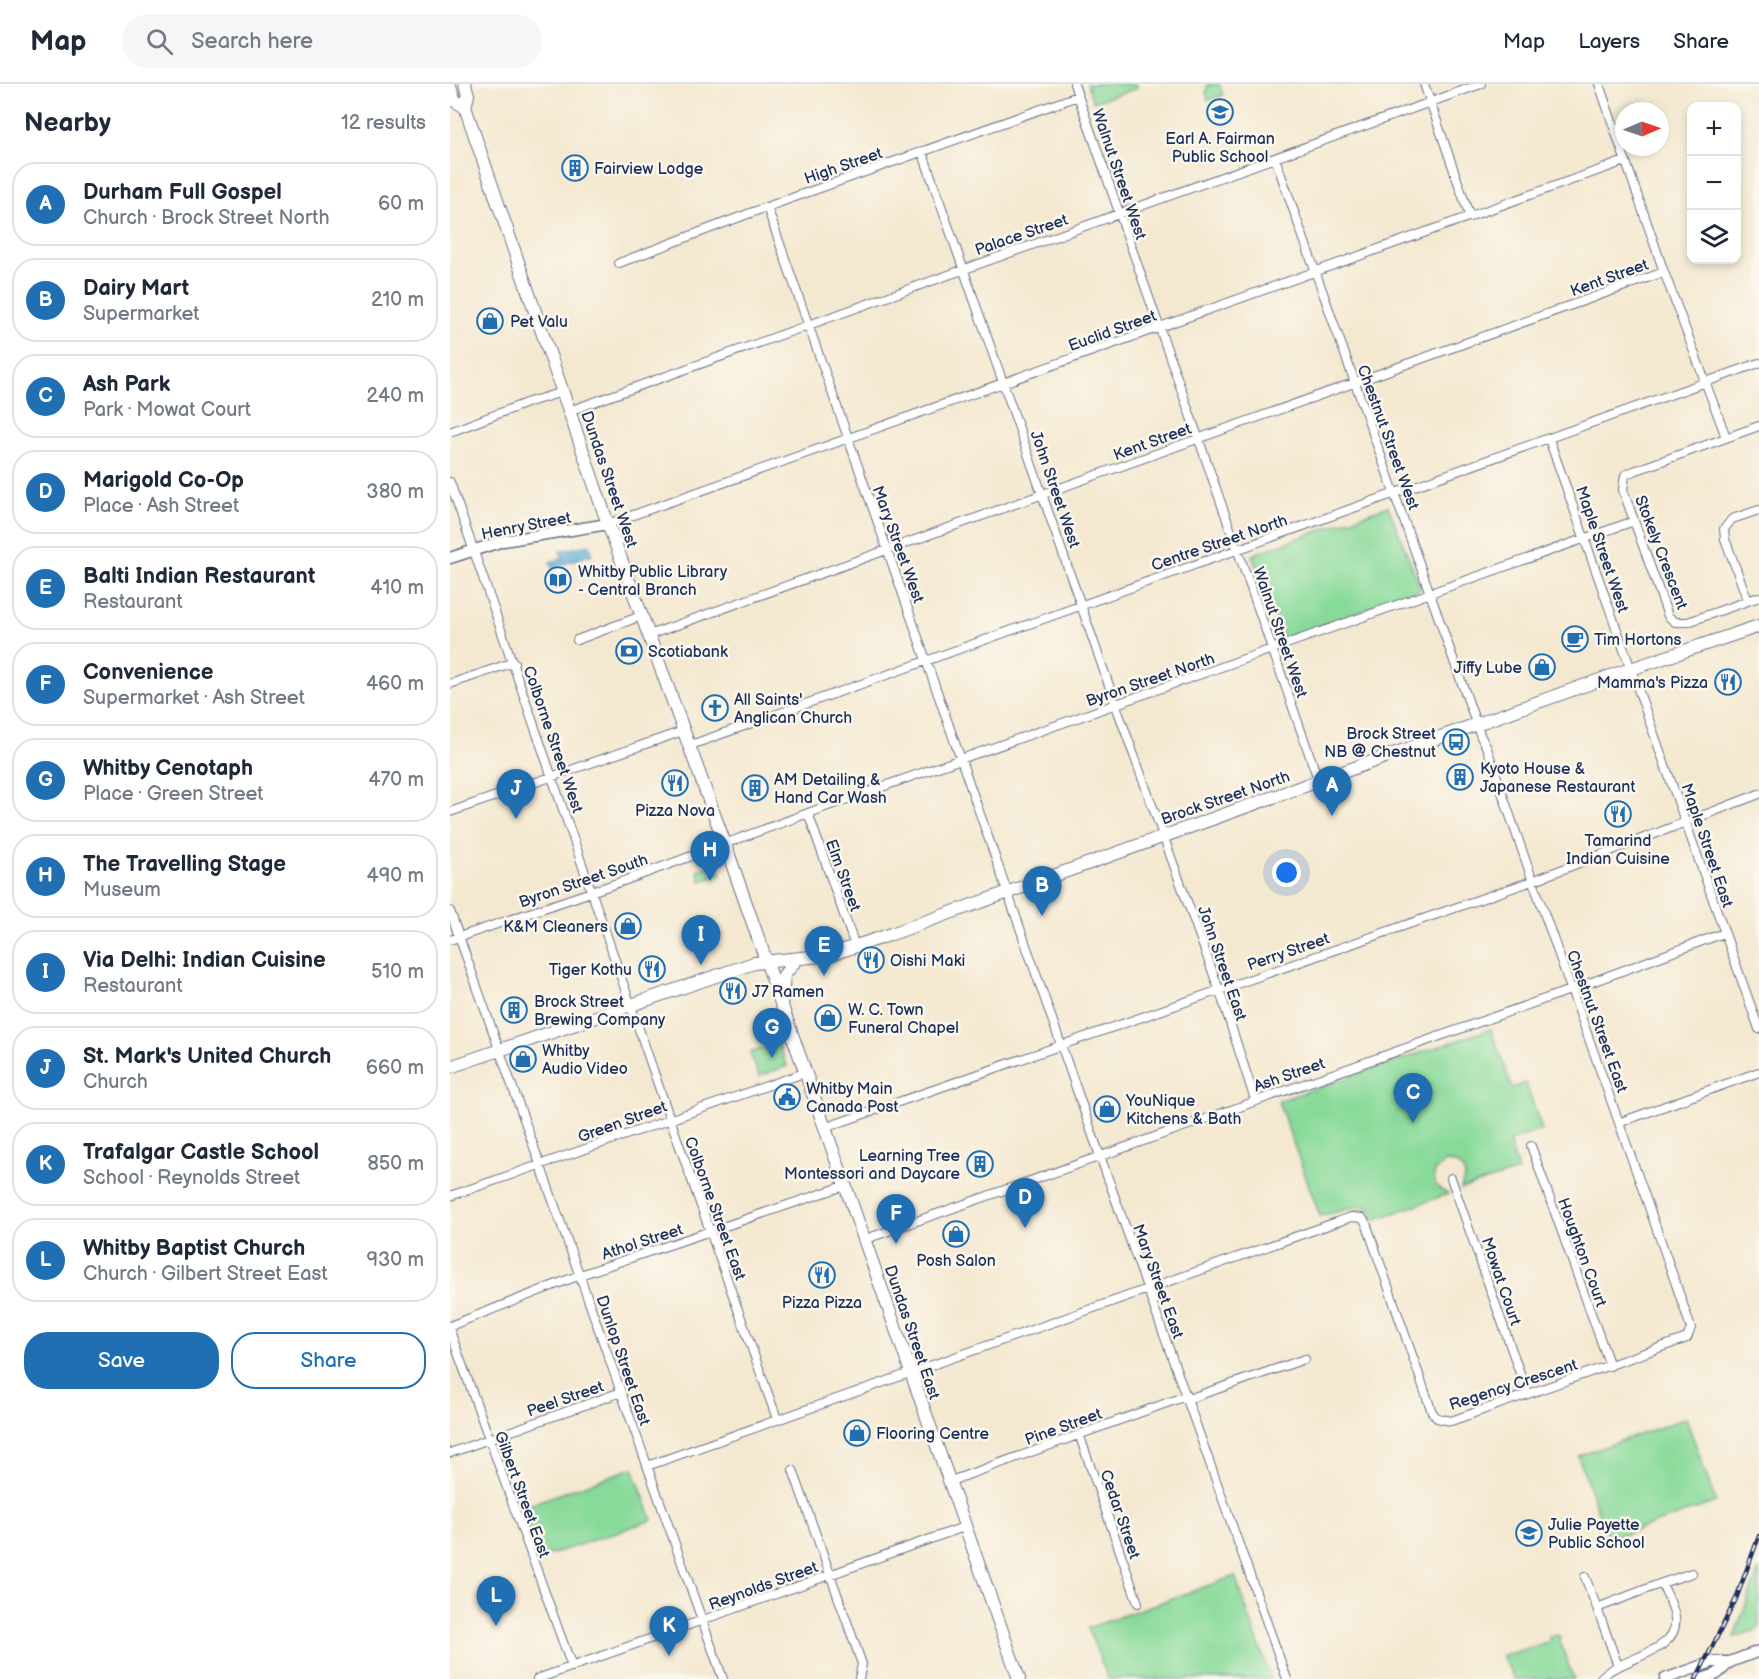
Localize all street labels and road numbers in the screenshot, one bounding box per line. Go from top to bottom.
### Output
street label: Walnut Street West [1087,107,1150,242]
street label: High Street [802,144,885,189]
street label: Palace Street [973,211,1070,260]
street label: Kent Street [1568,256,1651,301]
street label: Euclid Street [1066,307,1159,356]
street label: Chestnut Street West [1353,362,1423,513]
street label: Dundas Street West [576,409,641,550]
street label: Kent Street [1111,420,1194,465]
street label: John Street West [1026,428,1084,551]
street label: Mary Street West [868,483,928,606]
street label: Maple Street West [1571,484,1632,615]
street label: Stokely Crescent [1630,493,1691,612]
street label: Henry Street [480,508,573,544]
street label: Centre Street North [1149,511,1290,576]
street label: Walnut Street West [1248,565,1311,700]
street label: Byron Street North [1084,649,1217,711]
street label: Colborne Street West [519,664,587,815]
street label: Brock Street North [1159,767,1293,829]
street label: Maple Street East [1676,781,1737,910]
street label: Elm Street [821,837,864,914]
street label: Byron Street South [517,850,651,912]
street label: John Street East [1193,904,1250,1023]
street label: Perry Street [1245,930,1332,975]
street label: Chestnut Street East [1562,948,1631,1095]
street label: Ash Street [1251,1054,1328,1096]
street label: Green Street [575,1097,670,1147]
street label: Colborne Street East [680,1134,749,1283]
street label: Houghton Court [1553,1195,1610,1310]
street label: Athol Street [600,1220,685,1264]
street label: Mary Street East [1128,1222,1187,1341]
street label: Mowat Court [1477,1235,1525,1328]
street label: Dundas Street East [880,1263,943,1402]
street label: Dunlop Street East [591,1293,654,1428]
street label: Regency Crescent [1447,1356,1580,1415]
street label: Peel Street [525,1377,606,1421]
street label: Pine Street [1023,1405,1105,1450]
street label: Gilbert Street East [490,1429,553,1560]
street label: Cedar Street [1095,1468,1144,1562]
street label: Reynolds Street [706,1558,821,1615]

